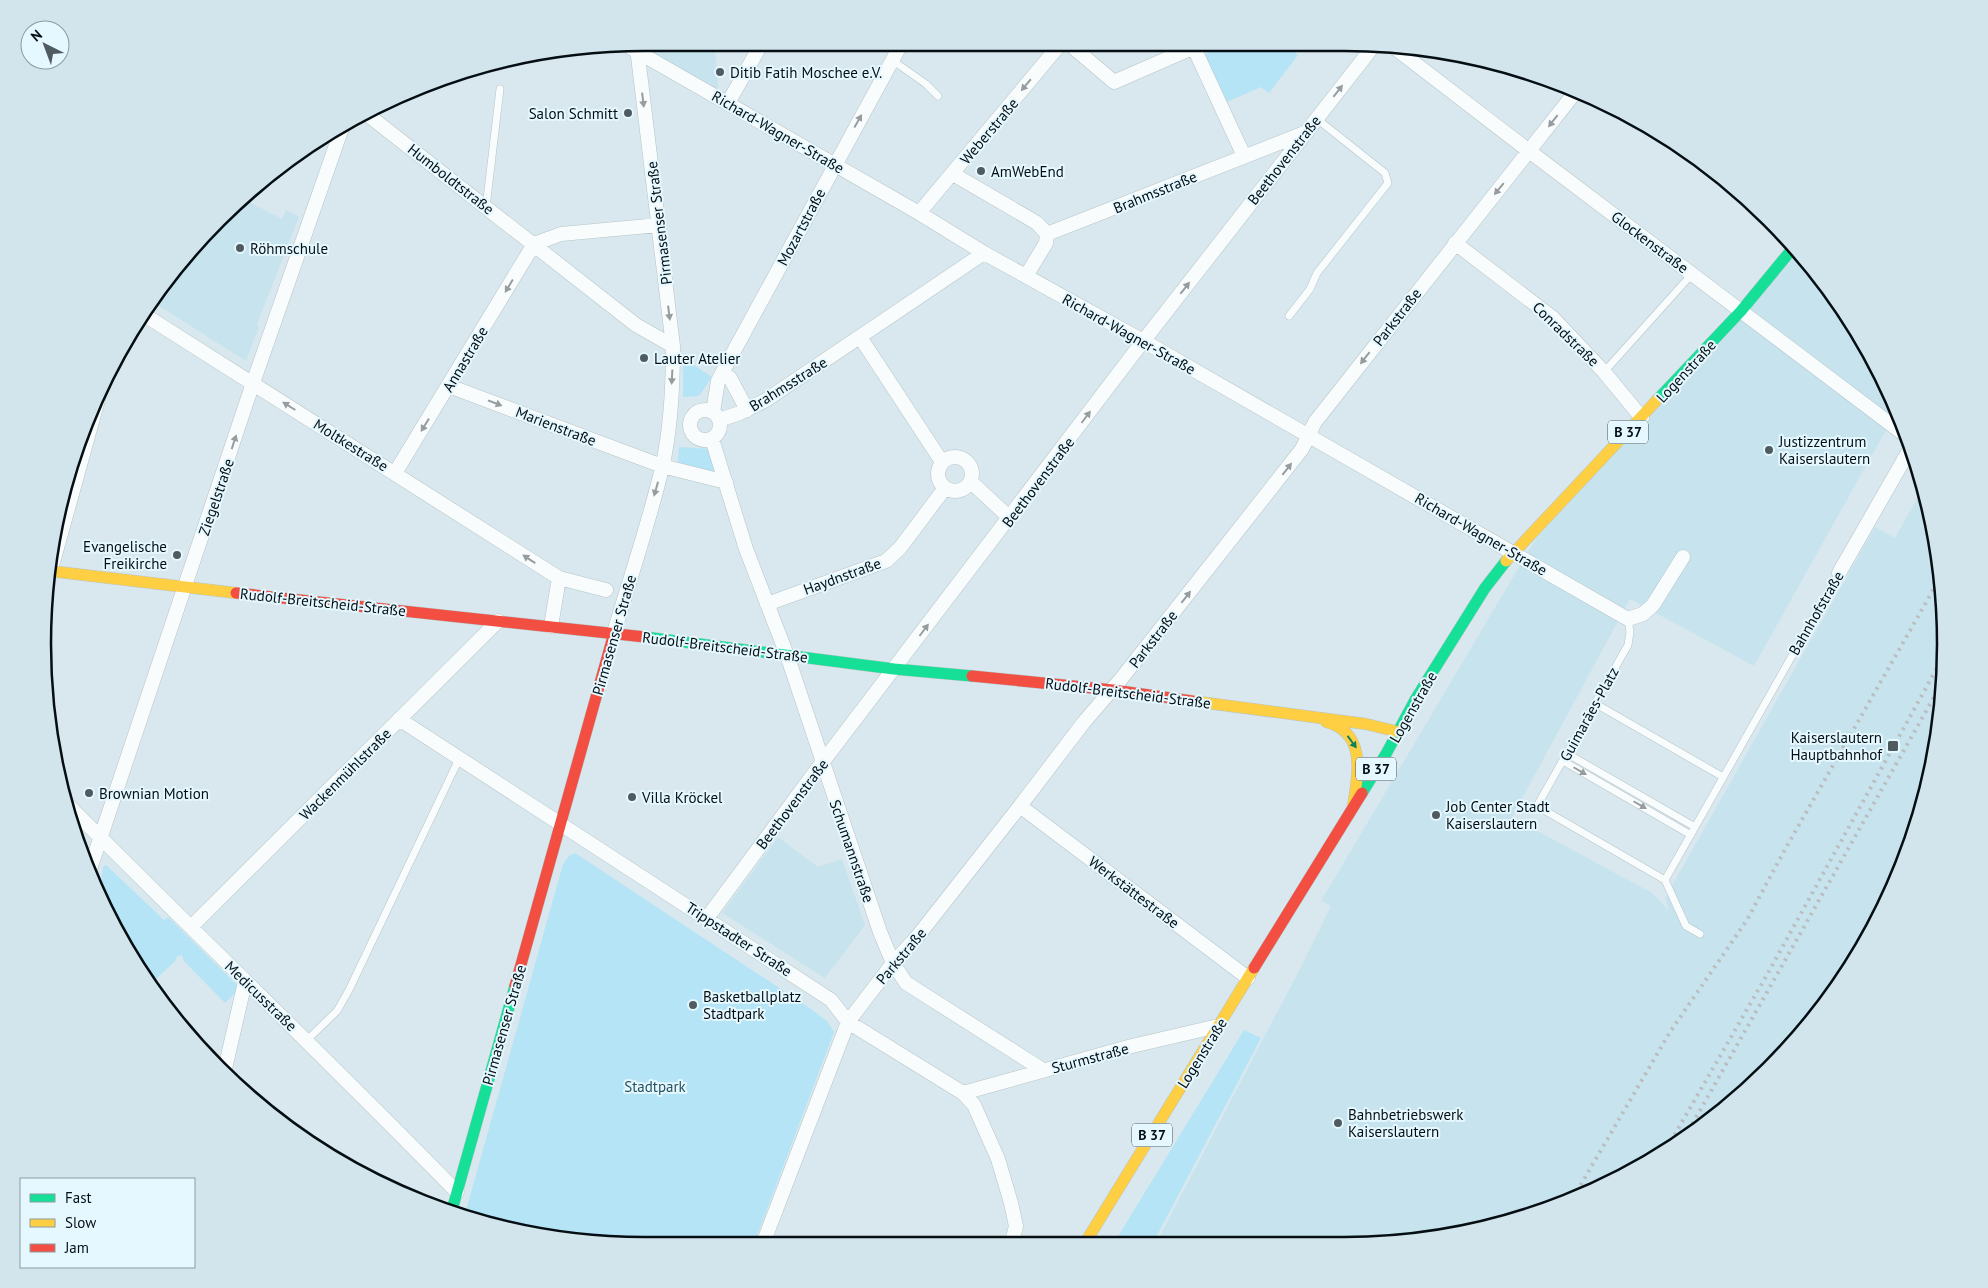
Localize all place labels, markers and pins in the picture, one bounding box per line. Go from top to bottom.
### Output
place label: Ditib Fatih Moschee e.V. [730,63,882,82]
marker: Ditib Fatih Moschee e.V. [714,66,726,78]
place label: Salon Schmitt [529,104,618,123]
marker: Salon Schmitt [622,107,634,119]
place label: AmWebEnd [991,162,1064,181]
marker: AmWebEnd [975,165,987,177]
place label: Röhmschule [250,239,328,258]
marker: Röhmschule [234,242,246,254]
place label: Lauter Atelier [654,349,740,368]
marker: Lauter Atelier [638,352,650,364]
place label: Justizzentrum Kaiserslautern [1778,432,1870,468]
marker: Justizzentrum Kaiserslautern [1763,444,1775,456]
place label: Evangelische Freikirche [83,537,167,573]
marker: Evangelische Freikirche [171,549,183,561]
place label: Kaiserslautern Hauptbahnhof [1790,728,1883,764]
marker: Kaiserslautern Hauptbahnhof [1886,739,1900,753]
place label: Brownian Motion [99,784,209,803]
marker: Brownian Motion [83,787,95,799]
place label: Villa Kröckel [641,788,723,807]
marker: Villa Kröckel [626,791,638,803]
place label: Job Center Stadt Kaiserslautern [1445,797,1550,833]
marker: Job Center Stadt Kaiserslautern [1430,809,1442,821]
place label: Basketballplatz Stadtpark [703,987,801,1023]
marker: Basketballplatz Stadtpark [687,999,699,1011]
place label: Bahnbetriebswerk Kaiserslautern [1348,1105,1464,1141]
marker: Bahnbetriebswerk Kaiserslautern [1332,1117,1344,1129]

